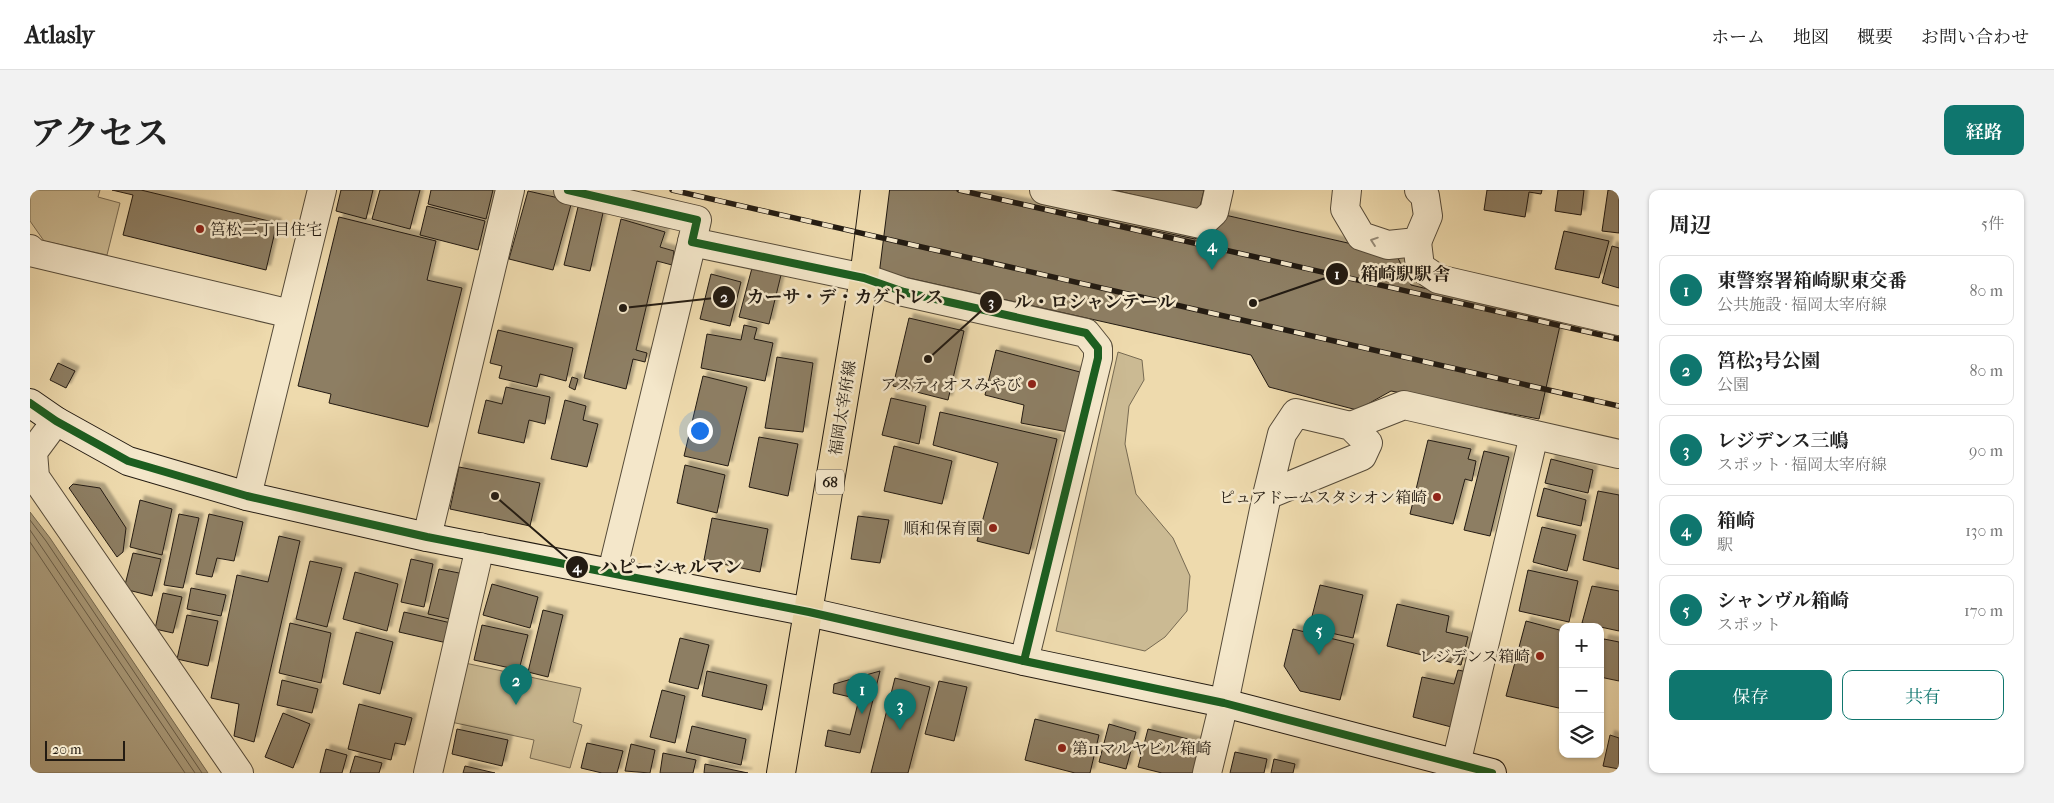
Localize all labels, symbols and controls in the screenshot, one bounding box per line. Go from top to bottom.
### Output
text: Atlasly [25,21,94,49]
text: ホーム [1711,27,1765,48]
text: 地図 [1793,27,1829,48]
text: 概要 [1857,27,1893,48]
text: お問い合わせ [1921,27,2029,48]
button: 経路 [1944,105,2024,155]
text: アクセス [30,113,169,154]
text: 周辺 [1669,213,1711,237]
text: 5件 [1981,214,2004,233]
place label: 筥松二丁目住宅 [210,220,322,239]
marker: 筥松二丁目住宅 [194,223,206,235]
pin: 4 [1196,229,1228,270]
one-way arrow [1370,236,1379,246]
callout: 箱崎駅駅舎 [1325,257,1460,290]
text: 箱崎駅駅舎 [1360,264,1450,285]
text: 1 [1334,265,1340,283]
text: 東警察署箱崎駅東交番 [1717,270,1907,292]
callout: カーサ・デ・カゲトレス [711,280,954,313]
text: 1 [1683,281,1689,300]
text: 80 m [1969,281,2003,300]
callout: ル・ロシャンテール [979,285,1186,318]
text: カーサ・デ・カゲトレス [746,287,944,308]
text: 2 [720,288,728,306]
text: ル・ロシャンテール [1014,292,1176,313]
text: 3 [988,293,994,311]
text: 公共施設 · 福岡太宰府線 [1717,295,1887,314]
text: 筥松3号公園 [1717,350,1820,372]
street label: 福岡太宰府線 [826,359,859,457]
text: 2 [1682,361,1690,380]
text: 80 m [1969,361,2003,380]
place label: アスティオスみやび [880,375,1022,394]
text: 公園 [1717,375,1749,394]
marker: アスティオスみやび [1026,378,1038,390]
your location [687,418,713,444]
text: レジデンス三嶋 [1717,430,1849,452]
text: 3 [1683,441,1689,460]
text: 90 m [1969,441,2003,460]
text: スポット · 福岡太宰府線 [1717,455,1887,474]
road number: 68 [816,470,844,494]
place label: ピュアドームスタシオン箱崎 [1219,488,1427,507]
marker: ピュアドームスタシオン箱崎 [1431,491,1443,503]
text: 箱崎 [1717,510,1755,532]
place label: 順和保育園 [903,519,983,538]
text: 4 [1681,521,1691,540]
text: 130 m [1965,521,2003,540]
marker: 順和保育園 [987,522,999,534]
text: 駅 [1717,535,1733,554]
callout: ハピーシャルマン [565,551,753,584]
text: ハピーシャルマン [600,557,742,578]
text: 4 [572,558,583,576]
text: シャンヴル箱崎 [1717,590,1849,612]
text: 5 [1683,601,1689,620]
text: 170 m [1964,601,2003,620]
pin: 5 [1303,614,1335,655]
text: スポット [1717,615,1781,634]
map controls [1559,623,1604,758]
button: + [1559,623,1604,668]
place label: レジデンス箱崎 [1419,647,1530,666]
marker: レジデンス箱崎 [1534,650,1546,662]
pin: 2 [500,664,532,705]
button: − [1559,668,1604,713]
button: 保存 [1669,670,1832,720]
button: 共有 [1842,670,2004,720]
pin: 1 [846,673,878,714]
pin: 3 [884,689,916,730]
button: layers [1559,713,1604,758]
scale bar [45,738,125,761]
place label: 第11マルヤビル箱崎 [1072,739,1211,758]
text: 20 m [52,741,82,758]
marker: 第11マルヤビル箱崎 [1056,742,1068,754]

